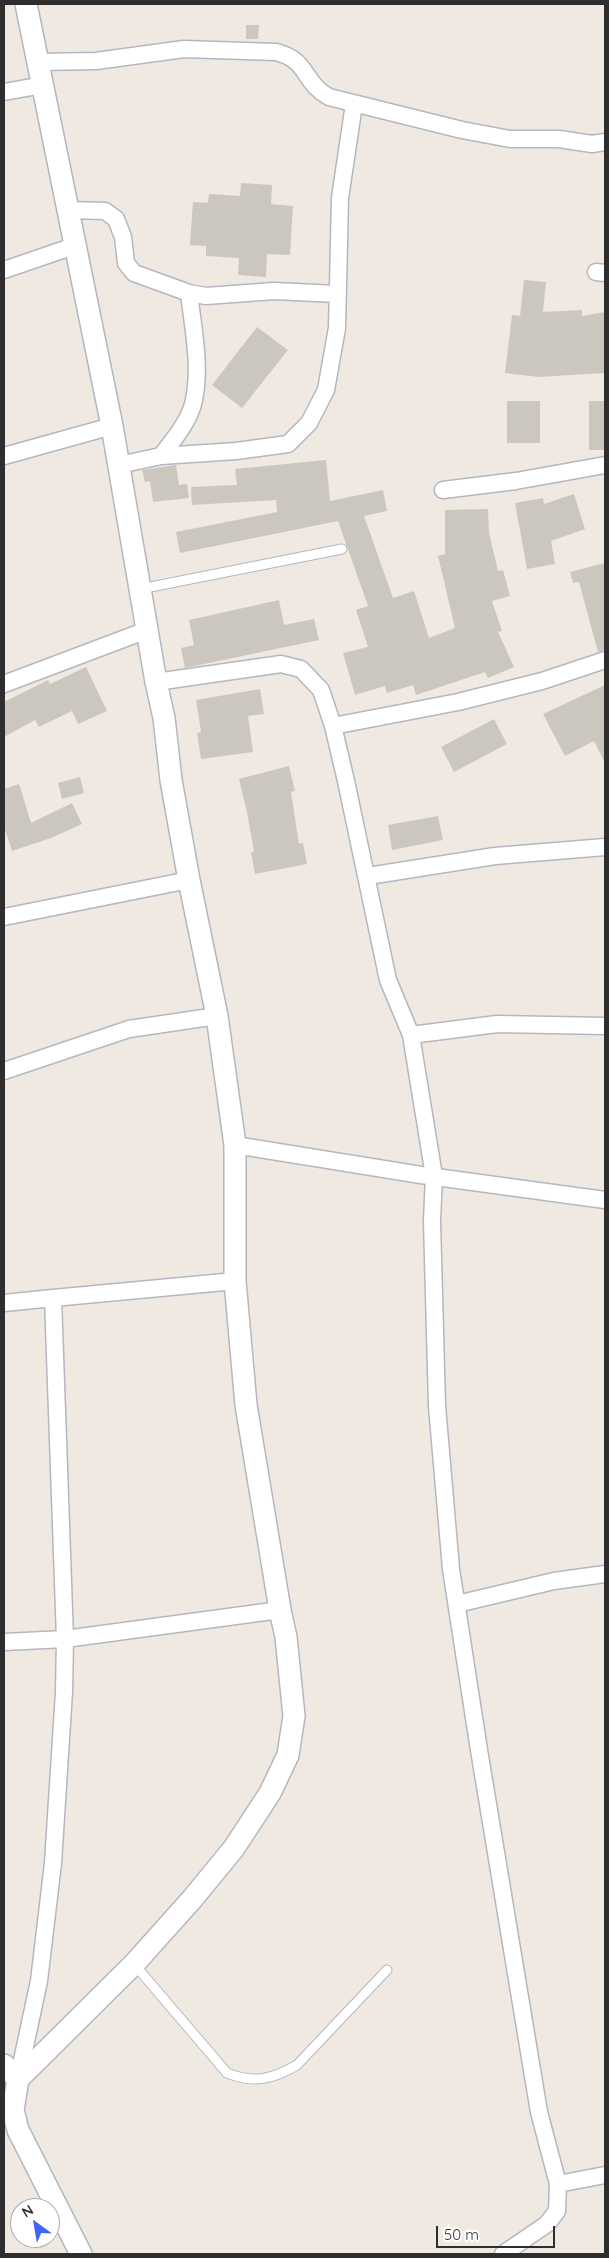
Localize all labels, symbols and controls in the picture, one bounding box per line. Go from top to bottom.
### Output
north arrow [10,2198,60,2248]
text: N [18,2201,37,2221]
scale bar [439,2216,558,2248]
text: 50 m [444,2225,479,2244]

